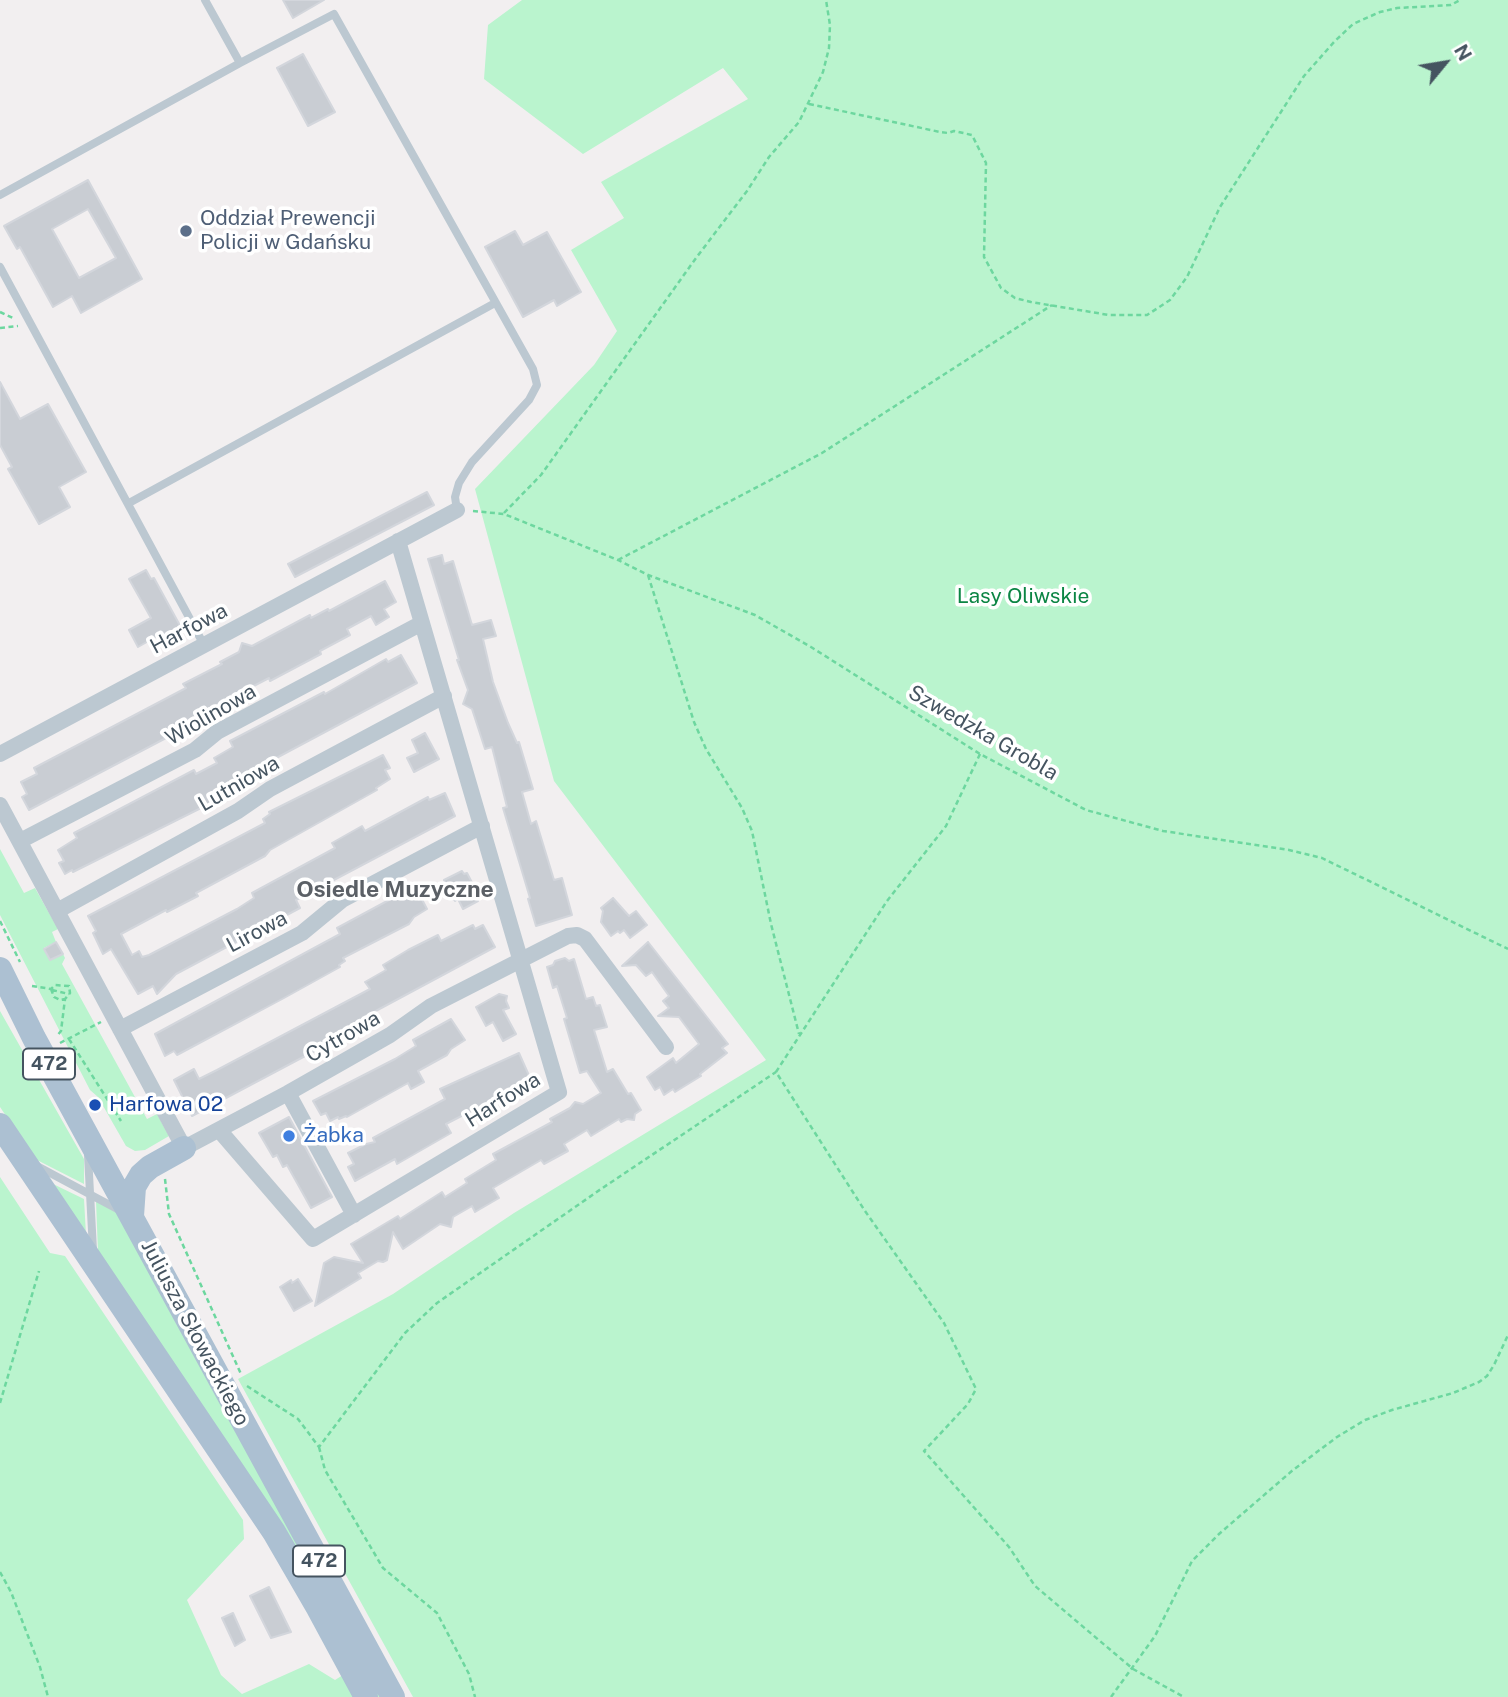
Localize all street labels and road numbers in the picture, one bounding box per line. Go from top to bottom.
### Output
street label: Harfowa [146,598,232,660]
street label: Wiolinowa [161,679,261,751]
street label: Szwedzka Grobla [904,680,1062,786]
street label: Lutniowa [194,751,284,817]
street label: Lirowa [222,906,292,958]
street label: Cytrowa [301,1006,385,1068]
road number: 472 [23,1048,75,1080]
street label: Harfowa [461,1067,545,1133]
street label: Juliusza Słowackiego [135,1236,255,1430]
road number: 472 [293,1546,345,1576]

